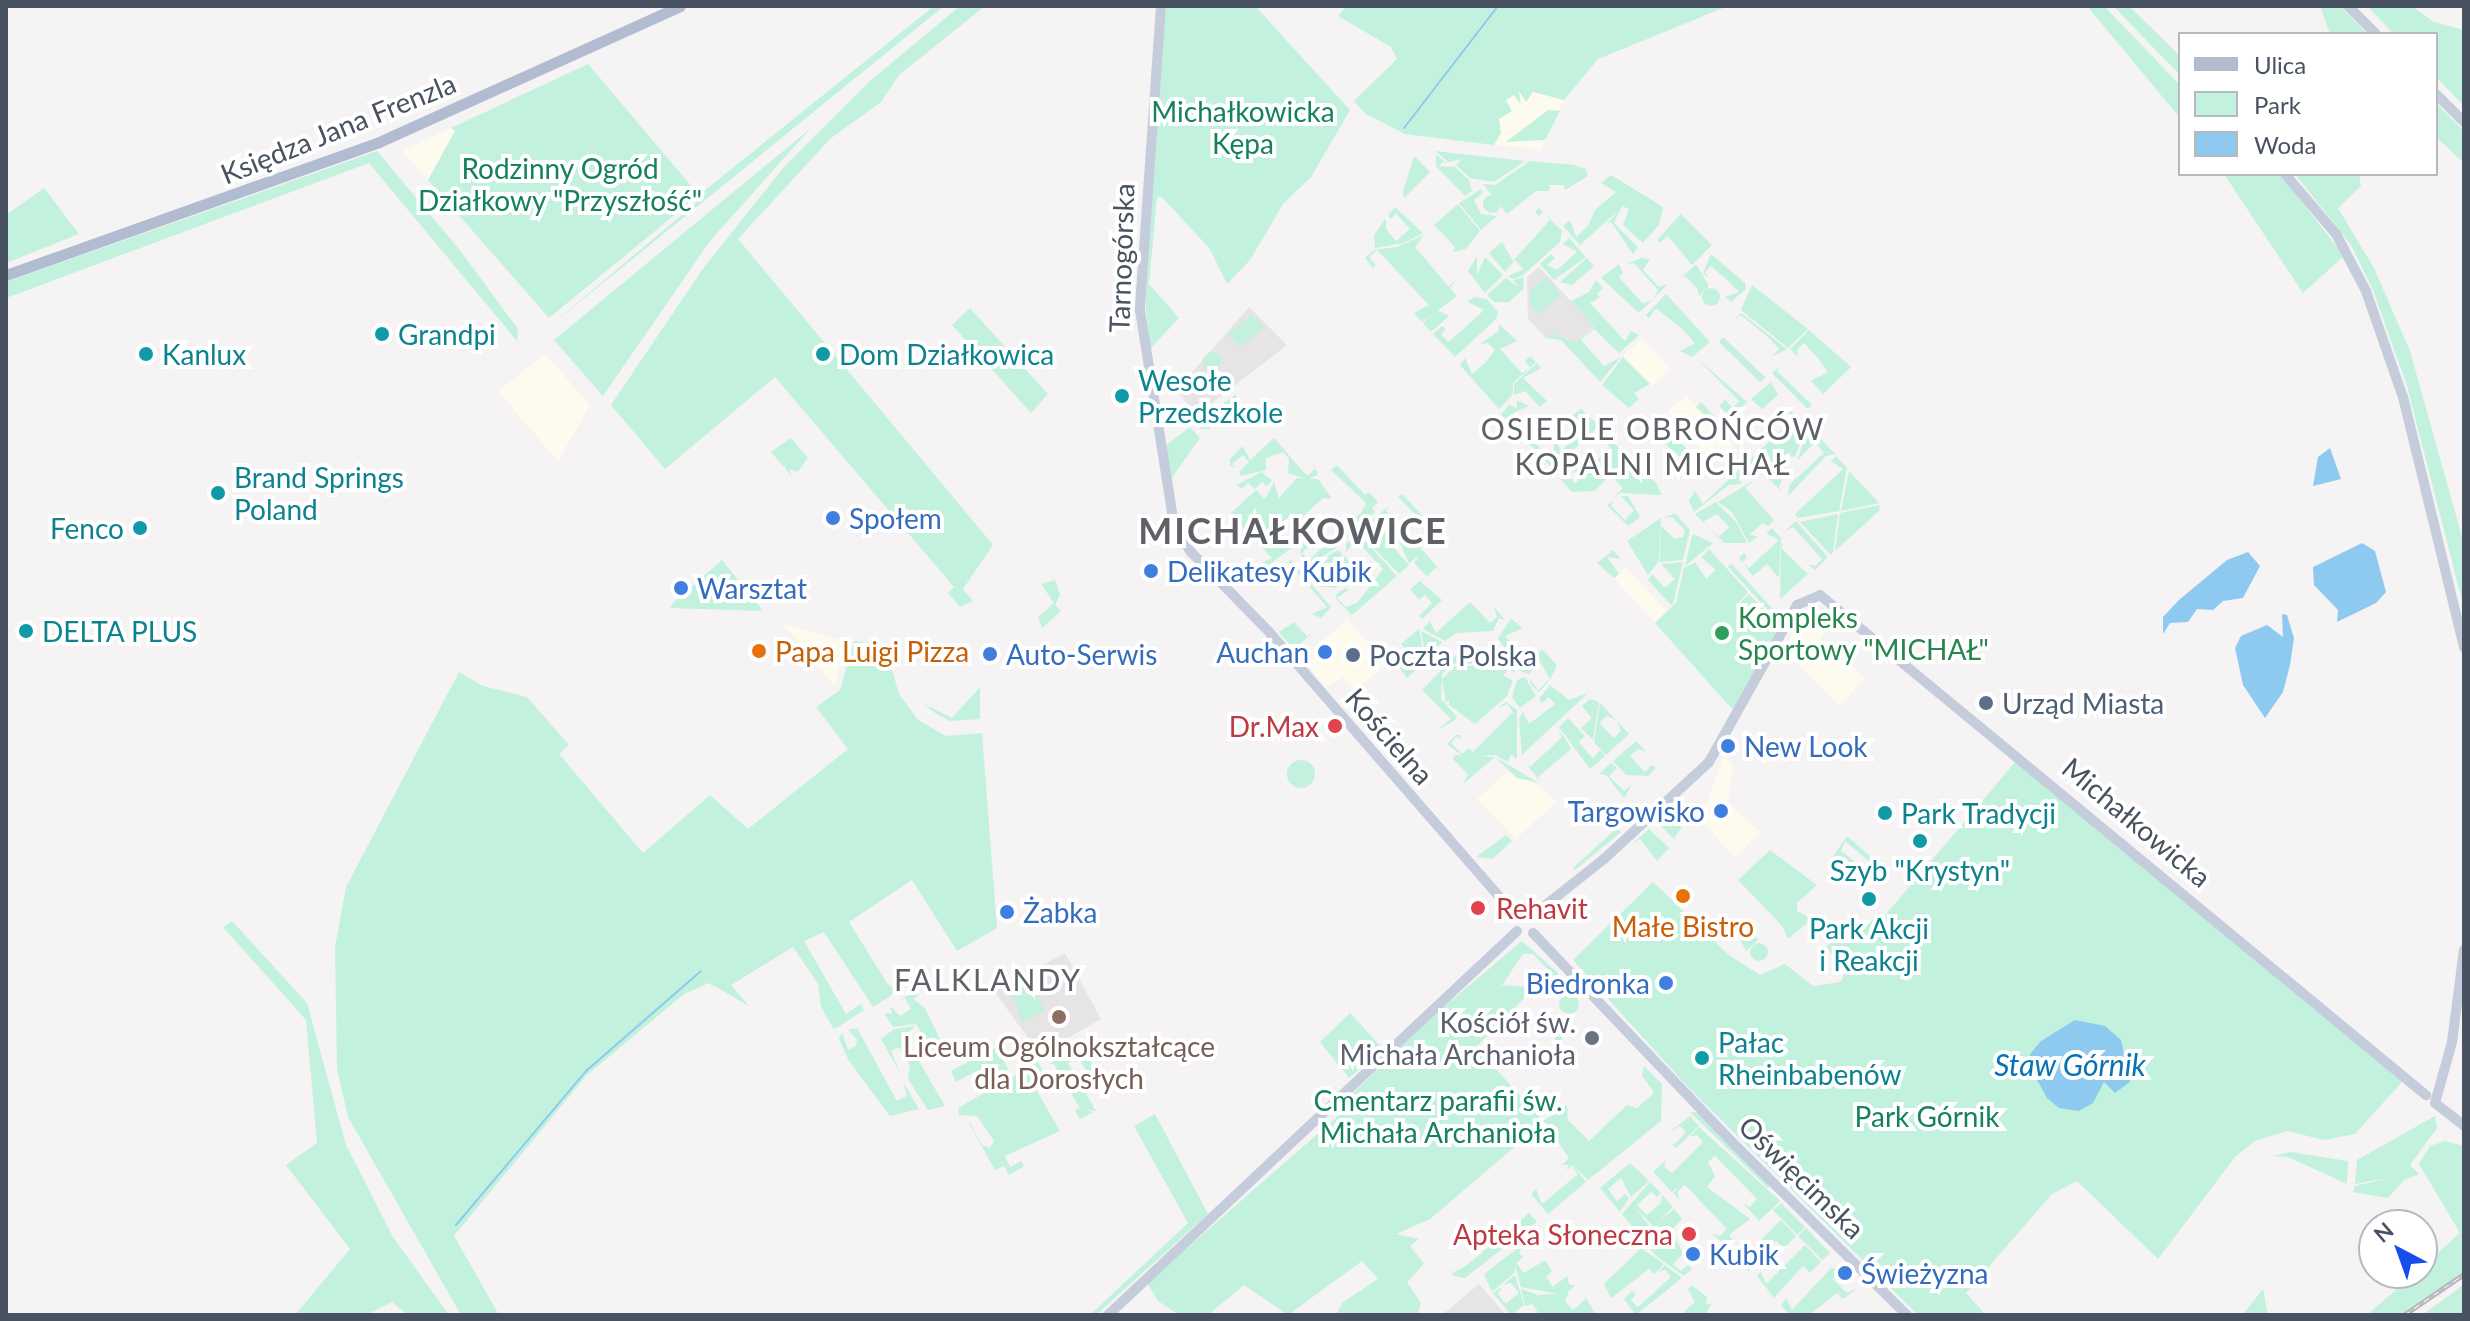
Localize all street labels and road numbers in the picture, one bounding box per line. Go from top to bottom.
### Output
street label: Księdza Jana Frenzla [215,65,461,191]
street label: Tarnogórska [1102,183,1140,333]
street label: Kościelna [1339,681,1441,791]
street label: Michałkowicka [2056,750,2218,894]
street label: Oświęcimska [1732,1109,1872,1245]

